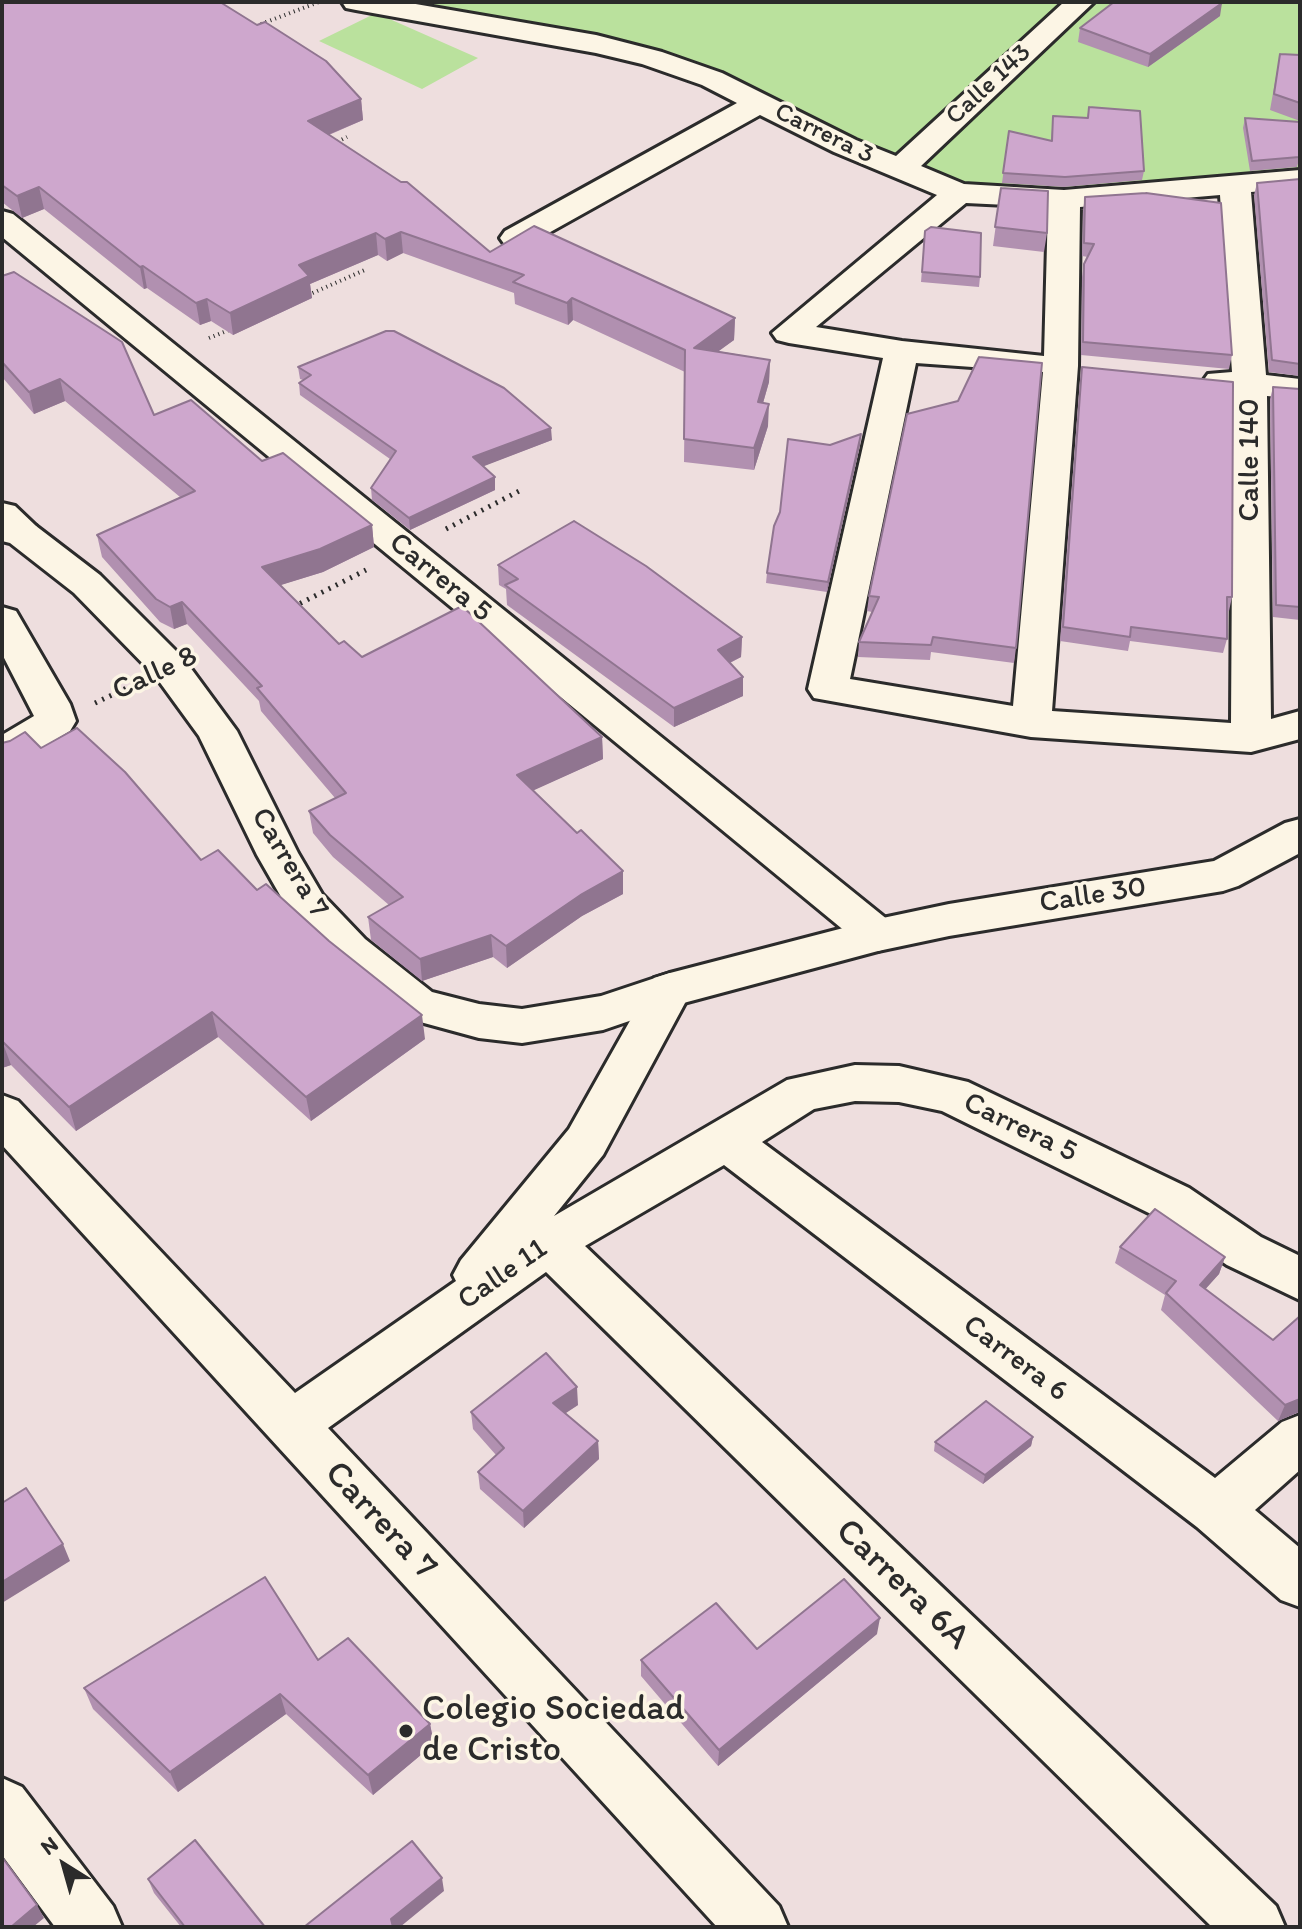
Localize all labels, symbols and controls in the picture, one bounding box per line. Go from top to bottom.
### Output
street label: Calle 143 [940,38,1038,132]
street label: Carrera 3 [769,97,879,171]
street label: Calle 140 [1232,398,1268,522]
street label: Carrera 5 [381,526,499,630]
street label: Calle 8 [107,639,203,709]
street label: Carrera 7 [242,802,336,924]
street label: Calle 30 [1037,870,1149,922]
street label: Carrera 5 [957,1085,1083,1171]
street label: Calle 11 [451,1231,555,1319]
street label: Carrera 6 [955,1308,1075,1410]
street label: Carrera 7 [314,1453,446,1589]
street label: Carrera 6A [826,1510,978,1660]
place label: Colegio Sociedad de Cristo [422,1688,685,1773]
marker: Colegio Sociedad de Cristo [397,1722,415,1740]
north arrow [24,1825,104,1905]
text: N [35,1830,63,1861]

